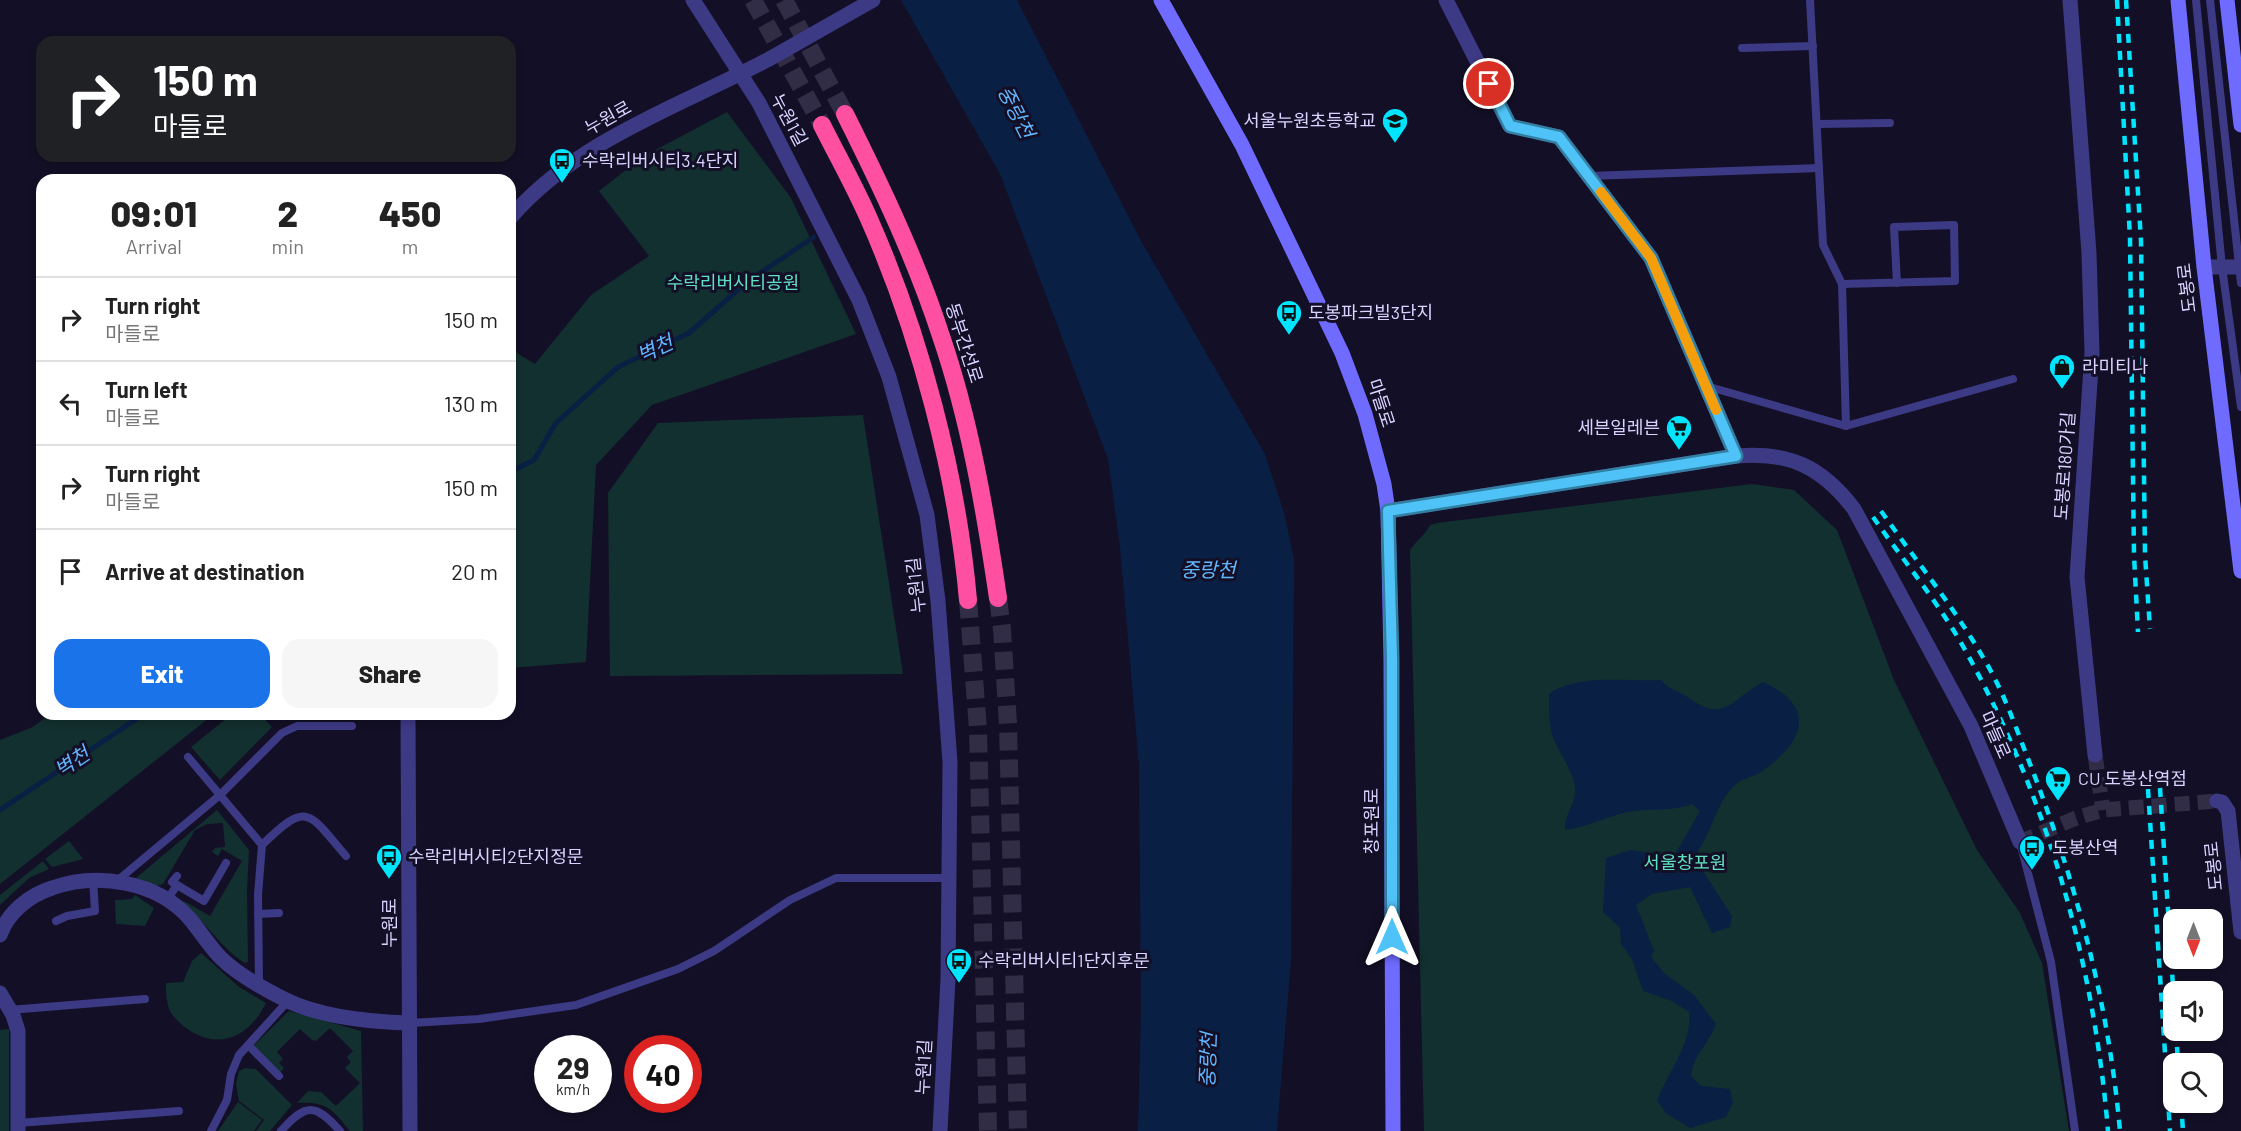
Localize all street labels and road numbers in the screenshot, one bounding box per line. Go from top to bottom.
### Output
street label: 누원1길 [767,90,813,149]
street label: 누원로 [580,95,635,139]
street label: 도봉로 [2172,262,2200,314]
street label: 동부간선로 [942,300,988,385]
street label: 마들로 [1364,376,1400,430]
street label: 도봉로180가길 [2049,411,2079,521]
street label: 누원1길 [901,556,929,614]
street label: 마들로 [1976,707,2016,762]
street label: 창포원로 [1360,788,1382,854]
street label: 도봉로 [2199,840,2227,892]
street label: 누원로 [378,898,400,948]
street label: 누원1길 [911,1038,935,1095]

